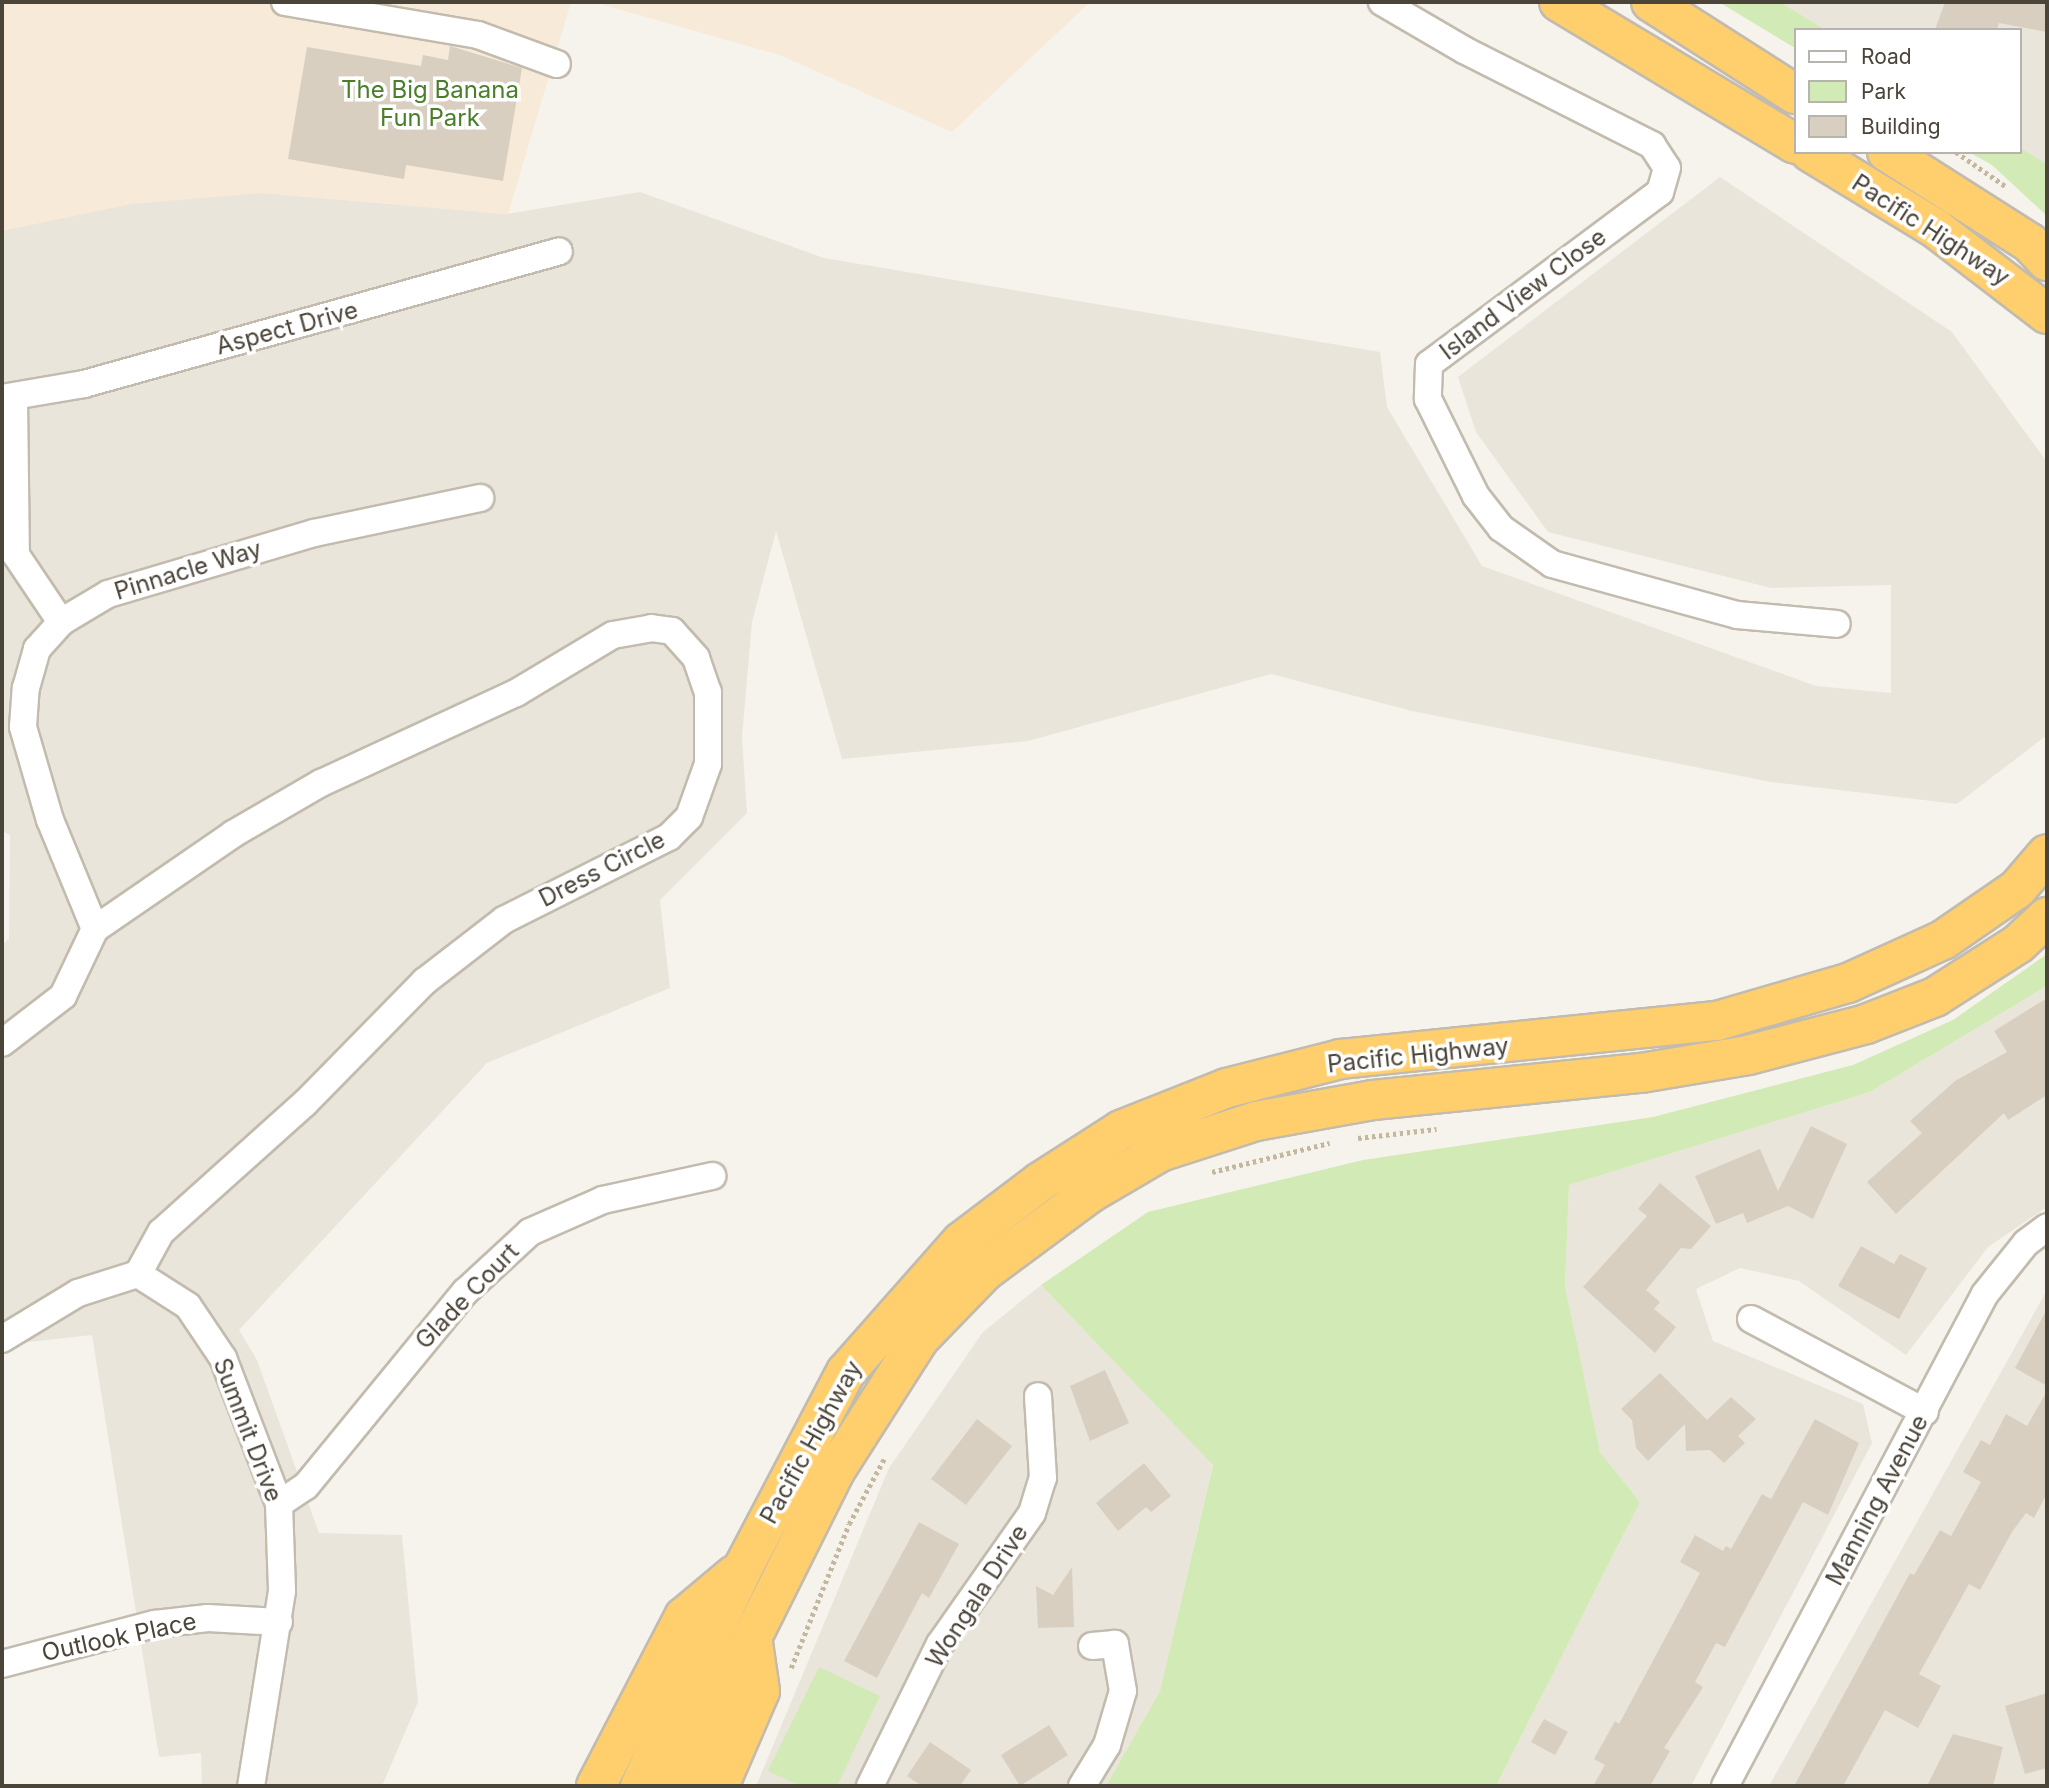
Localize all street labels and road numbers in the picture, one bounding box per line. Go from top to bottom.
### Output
street label: Pacific Highway [1847,168,2015,292]
street label: Island View Close [1434,222,1612,366]
street label: Aspect Drive [213,295,361,361]
street label: Pinnacle Way [111,534,265,606]
street label: Dress Circle [534,825,670,913]
street label: Pacific Highway [1326,1031,1510,1079]
street label: Glade Court [409,1237,525,1355]
street label: Summit Drive [207,1354,289,1506]
street label: Pacific Highway [754,1355,868,1529]
street label: Manning Avenue [1820,1410,1934,1590]
street label: Wongala Drive [920,1519,1034,1673]
street label: Outlook Place [39,1607,199,1667]

